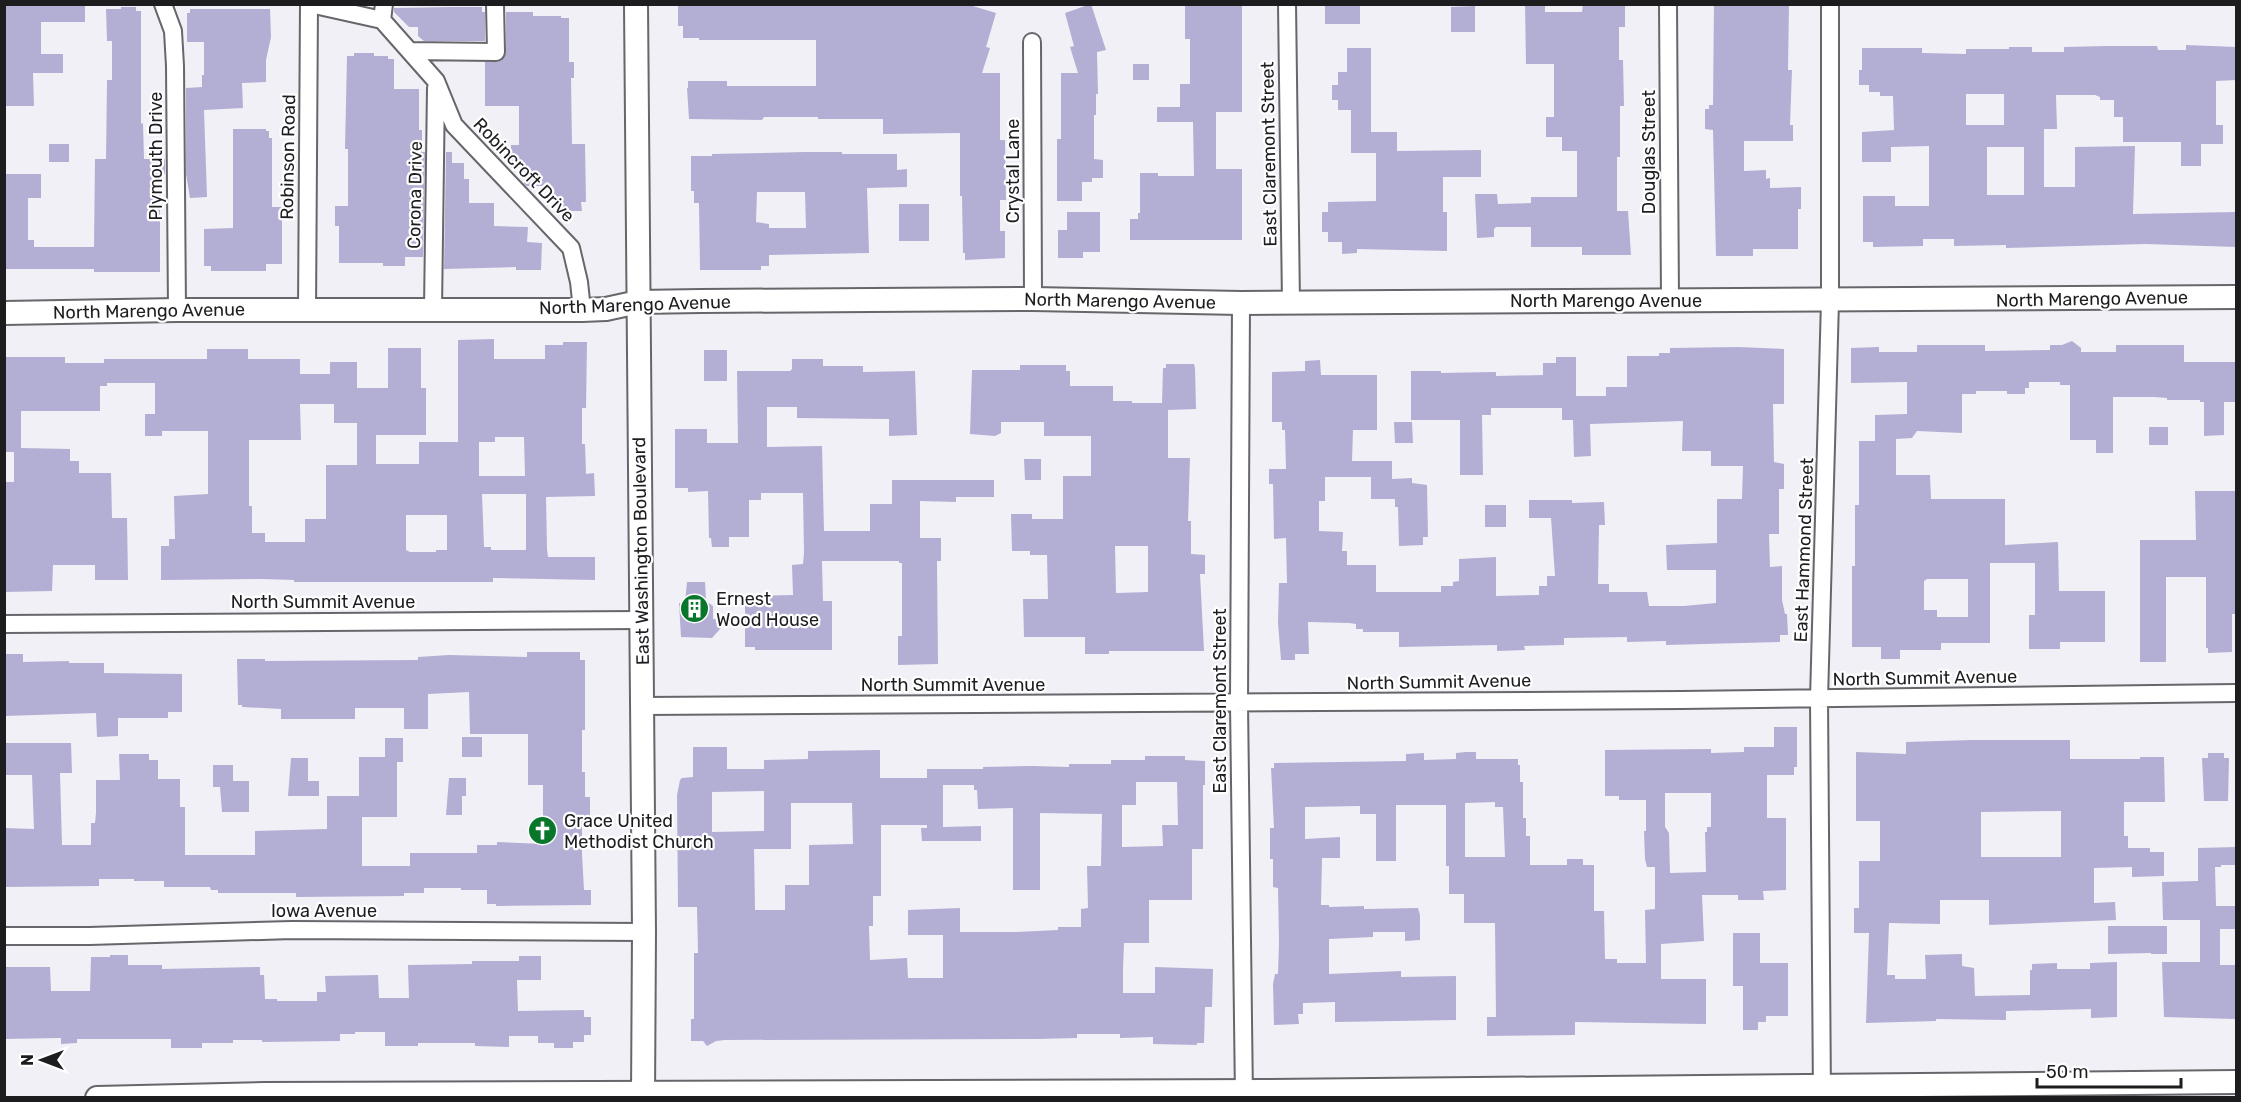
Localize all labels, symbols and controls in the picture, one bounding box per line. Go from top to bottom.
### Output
street label: East Claremont Street [1256,61,1282,247]
street label: Douglas Street [1638,90,1660,214]
street label: Plymouth Drive [145,92,167,220]
street label: Robinson Road [276,94,300,220]
street label: Robincroft Drive [469,113,579,227]
street label: Crystal Lane [1002,119,1024,223]
street label: Corona Drive [403,141,427,249]
street label: North Marengo Avenue [1996,286,2188,312]
street label: North Marengo Avenue [1024,288,1216,314]
street label: North Marengo Avenue [1510,290,1702,312]
street label: North Marengo Avenue [539,291,731,319]
street label: North Marengo Avenue [53,298,245,324]
street label: East Washington Boulevard [628,437,654,665]
street label: East Hammond Street [1790,457,1818,643]
place label: Ernest Wood House [716,588,819,631]
street label: North Summit Avenue [231,591,415,613]
building icon: Ernest Wood House [679,593,711,625]
street label: East Claremont Street [1209,608,1231,794]
street label: North Summit Avenue [1833,665,2017,691]
street label: North Summit Avenue [1347,669,1531,695]
street label: North Summit Avenue [861,674,1045,696]
place label: Grace United Methodist Church [564,810,714,853]
church icon: Grace United Methodist Church [527,815,559,847]
street label: Iowa Avenue [271,900,377,922]
north arrow [12,1030,72,1090]
scale bar [2037,1051,2181,1089]
text: N [18,1054,37,1066]
text: 50 m [2046,1061,2089,1083]

